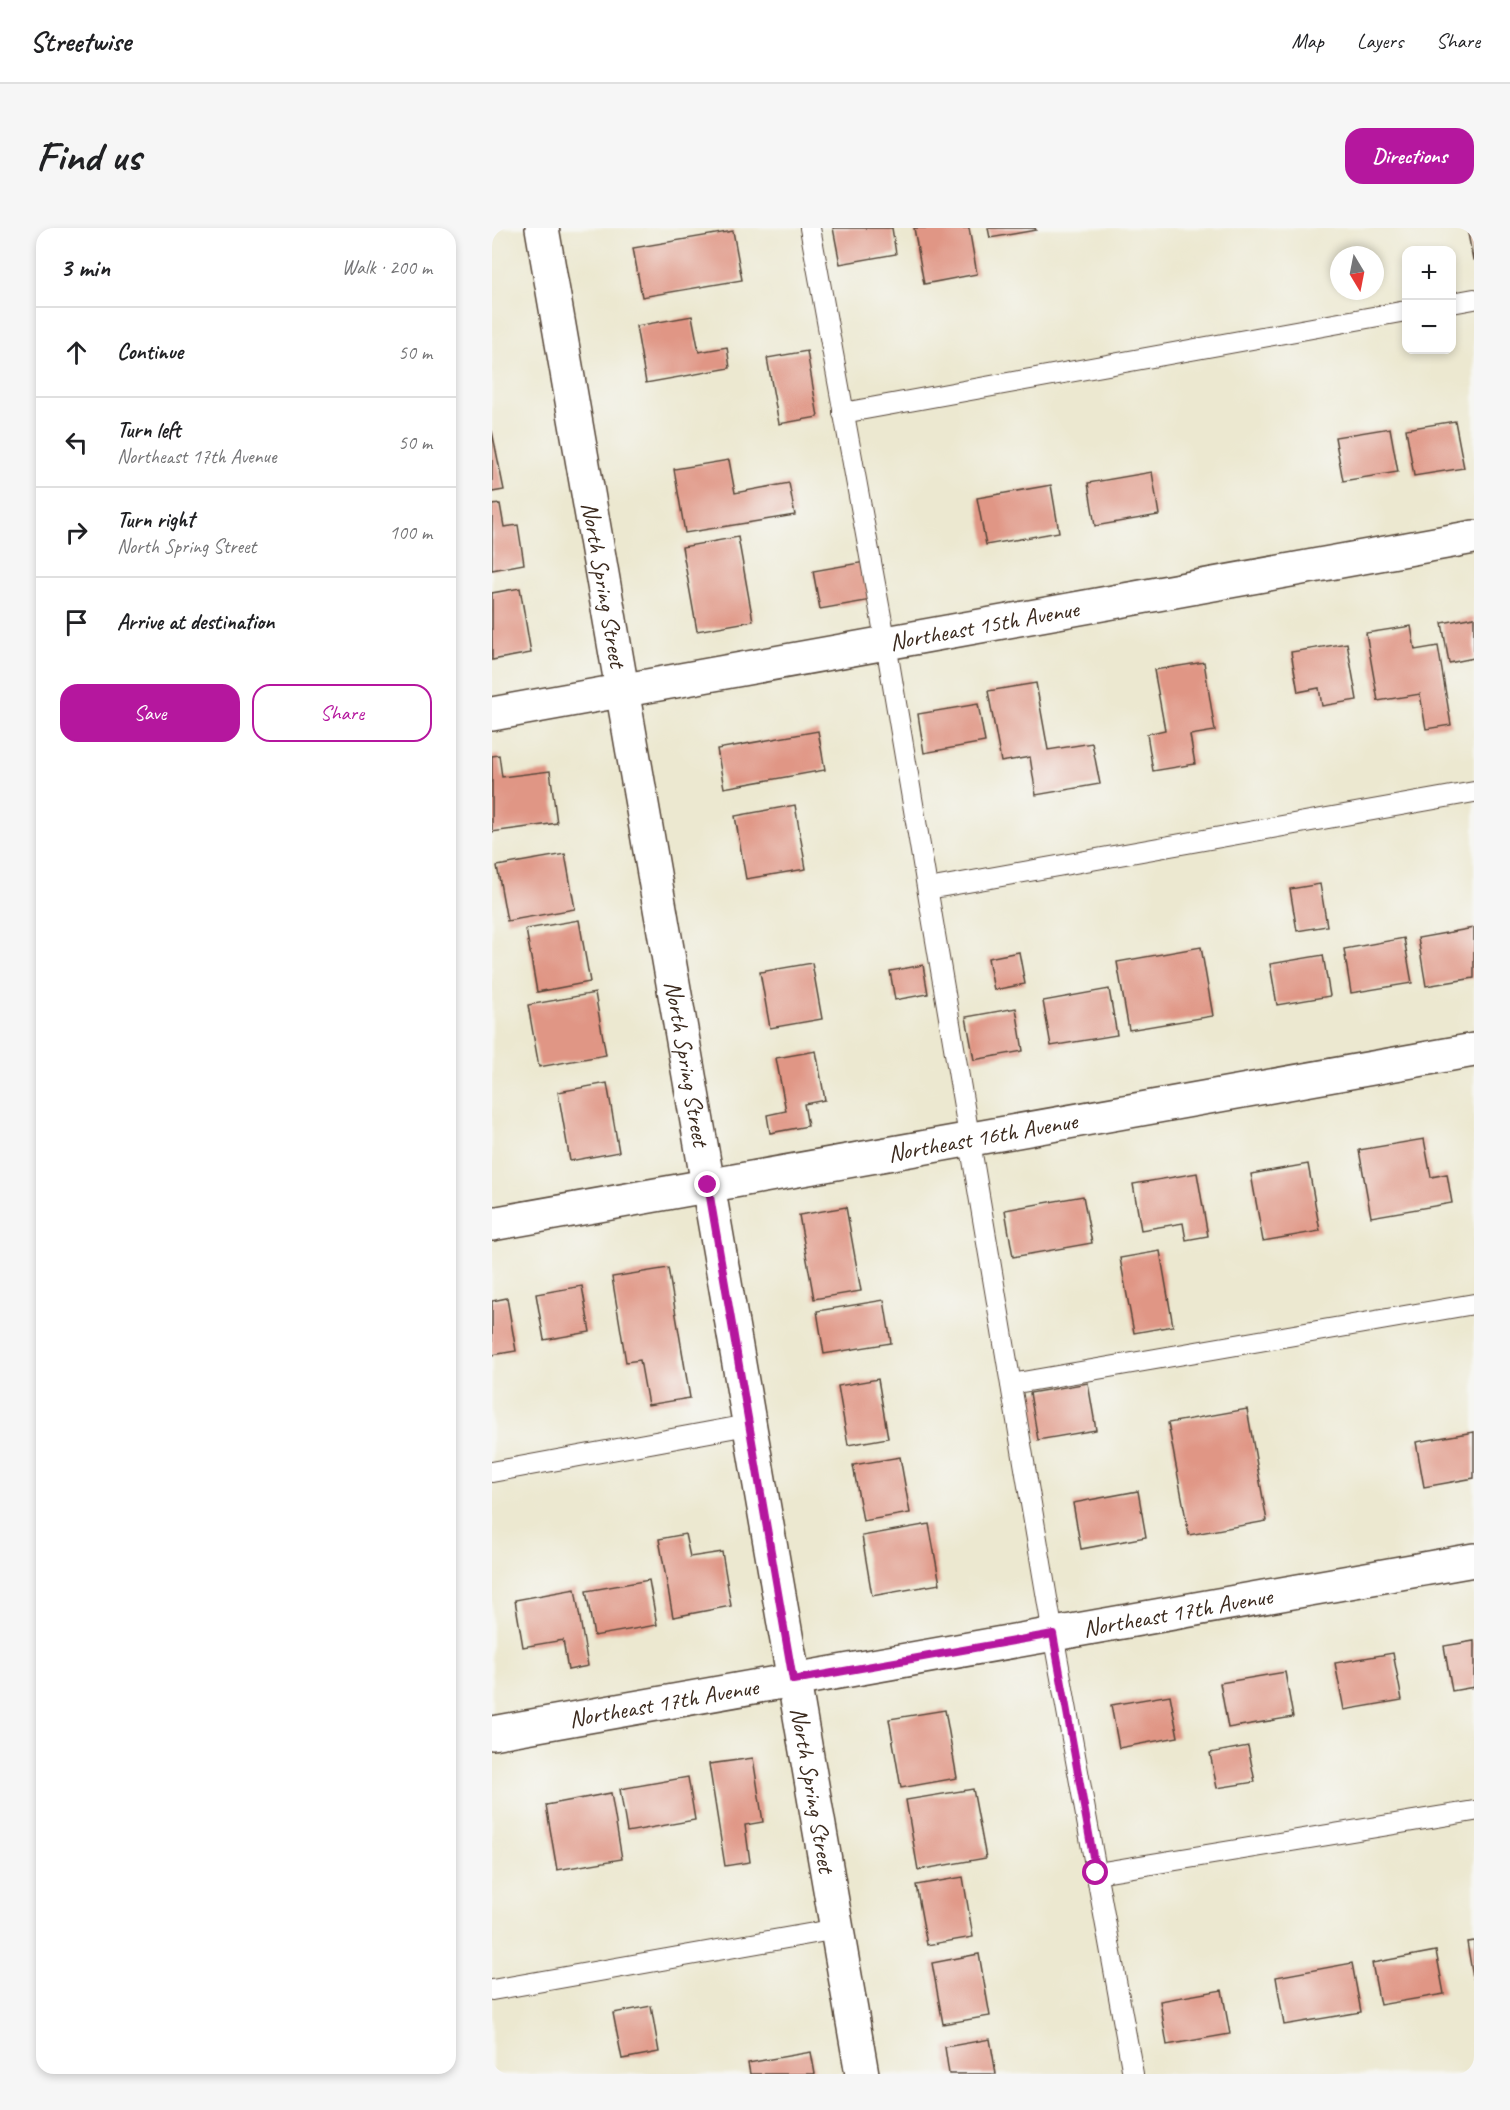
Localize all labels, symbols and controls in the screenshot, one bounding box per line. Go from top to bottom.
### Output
text: Streetwise [30,24,131,59]
text: Map [1291,28,1324,54]
text: Layers [1357,28,1403,54]
text: Share [1436,28,1480,54]
button: Directions [1345,128,1474,184]
text: Find us [36,130,141,183]
north arrow [1330,246,1384,300]
map controls [1402,246,1456,354]
button: + [1402,246,1456,300]
text: 3 min [60,251,110,284]
text: Walk · 200 m [342,255,432,280]
button: − [1402,300,1456,354]
icon: ahead [60,336,93,369]
text: Continue [117,338,183,366]
text: 50 m [398,340,432,365]
text: Turn left [117,416,181,444]
icon: left [60,426,93,459]
text: 50 m [398,430,432,455]
text: Northeast 17th Avenue [117,444,277,469]
street label: North Spring Street [575,500,633,672]
text: Turn right [117,506,194,534]
icon: right [60,516,93,549]
text: 100 m [389,520,432,545]
text: North Spring Street [117,534,256,559]
street label: Northeast 15th Avenue [887,593,1083,657]
icon: arrive [60,606,93,639]
text: Arrive at destination [117,608,274,636]
button: Save [60,684,240,742]
button: Share [252,684,432,742]
street label: North Spring Street [658,979,716,1150]
street label: Northeast 16th Avenue [885,1105,1081,1169]
route end [694,1171,720,1197]
street label: Northeast 17th Avenue [1080,1580,1277,1644]
street label: Northeast 17th Avenue [566,1671,762,1734]
street label: North Spring Street [784,1705,842,1877]
route start [1082,1859,1108,1885]

